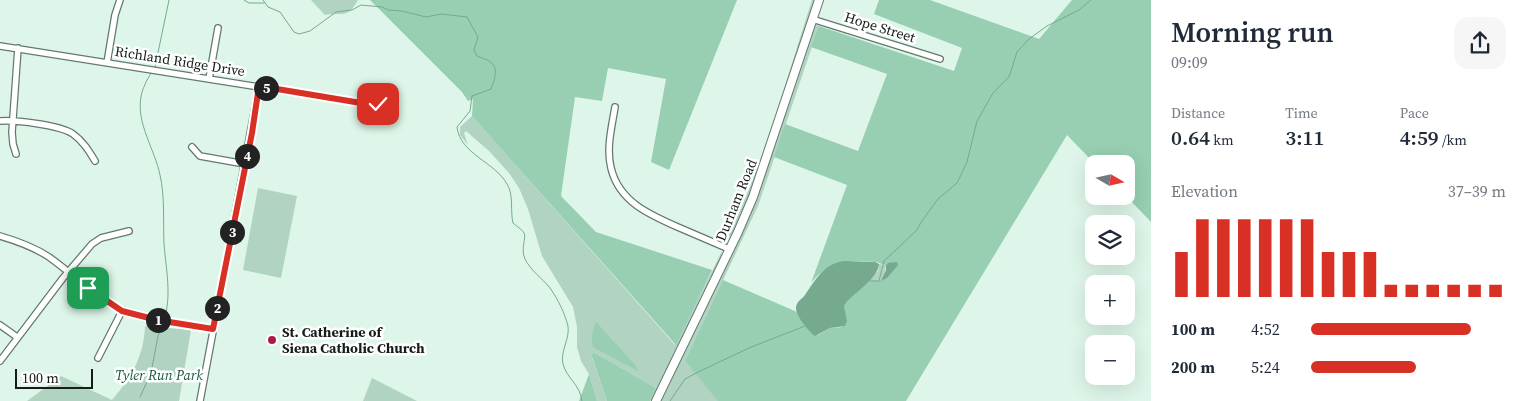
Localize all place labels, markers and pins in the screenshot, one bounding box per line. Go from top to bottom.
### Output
pin: 5 [254,76,278,100]
pin [357,83,399,125]
pin: 4 [234,144,260,168]
pin: 3 [220,220,244,244]
pin [67,267,109,309]
pin: 2 [204,296,230,320]
pin: 1 [146,308,170,332]
place label: St. Catherine of Siena Catholic Church [282,322,425,358]
marker: St. Catherine of Siena Catholic Church [266,334,278,346]

